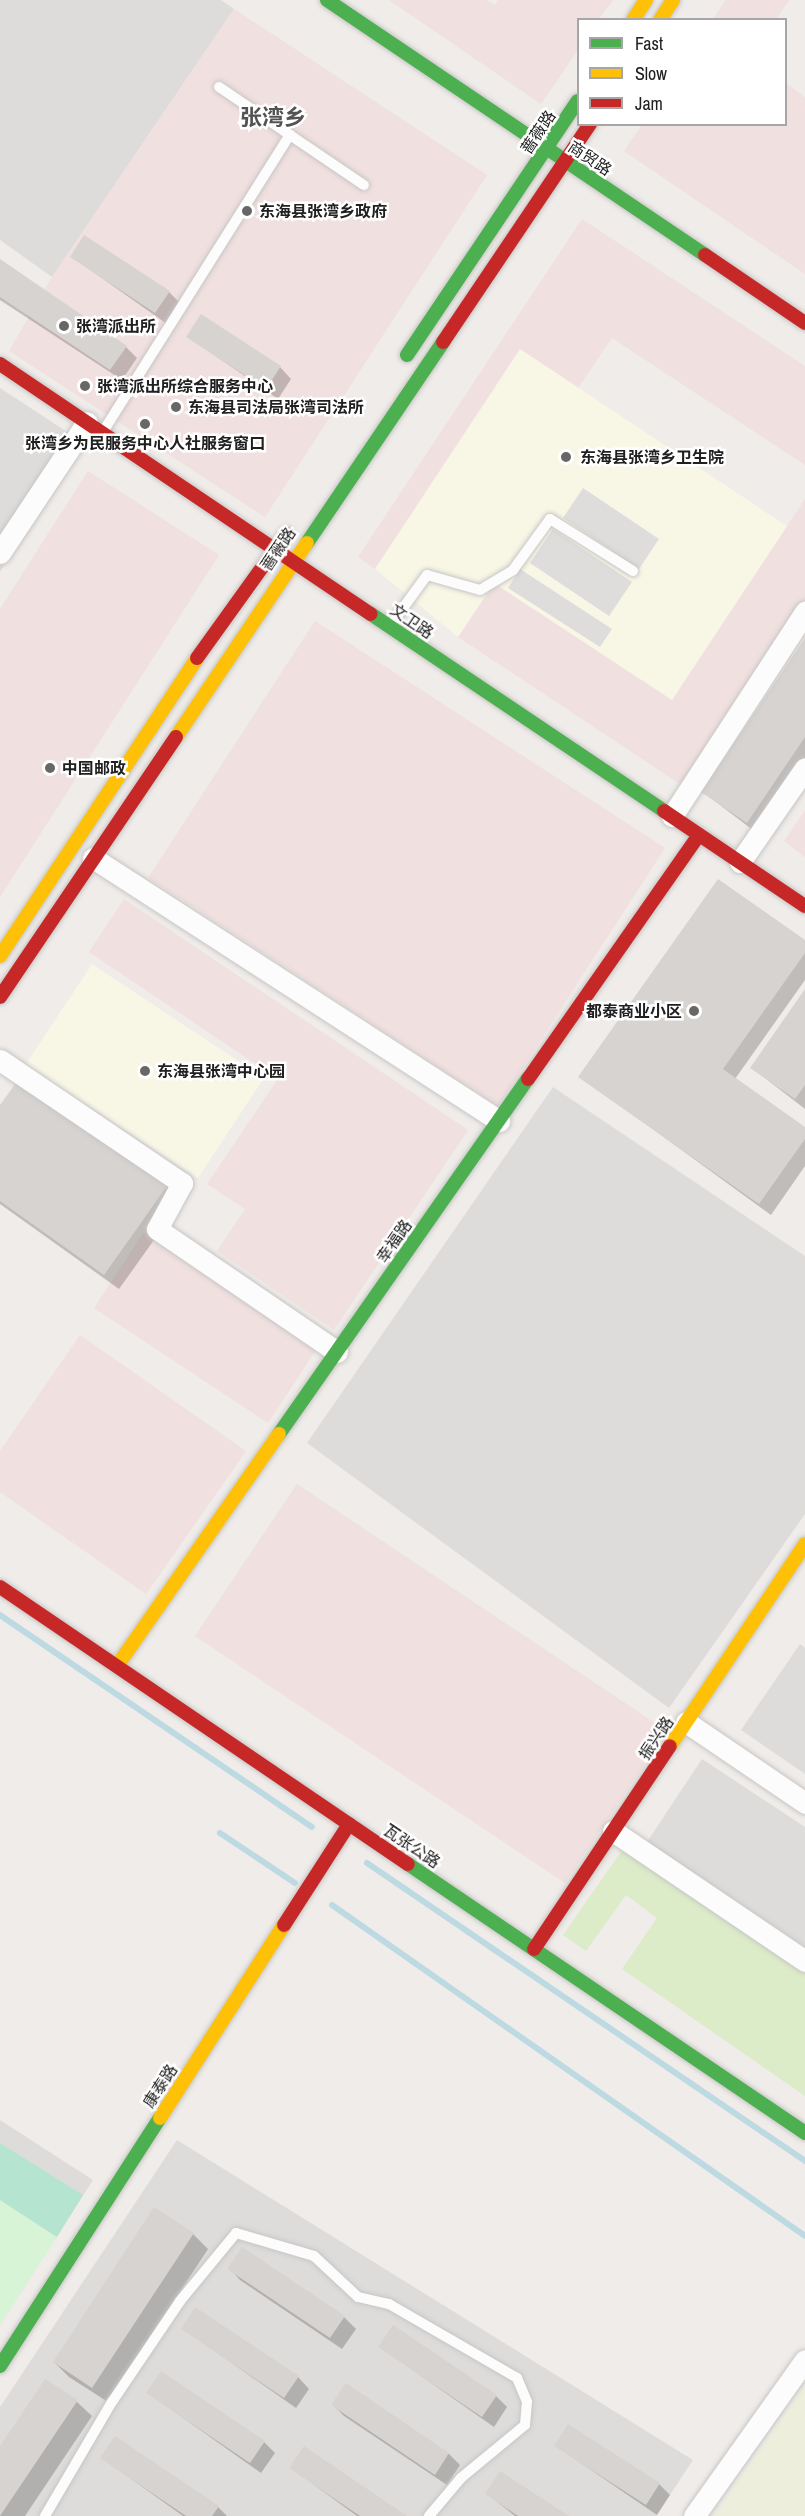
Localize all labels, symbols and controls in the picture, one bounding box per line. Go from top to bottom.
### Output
legend [577,18,787,126]
text: Fast [635,31,663,56]
text: Slow [635,61,667,86]
text: Jam [635,91,663,116]
district label: 张湾乡 [240,105,306,131]
street label: 蔷薇路 [517,107,559,157]
street label: 商贸路 [565,137,615,179]
place label: 东海县张湾乡政府 [259,201,387,221]
marker: 东海县张湾乡政府 [240,204,254,218]
place label: 张湾派出所 [76,316,156,336]
marker: 张湾派出所 [57,319,71,333]
place label: 张湾派出所综合服务中心 [97,376,273,396]
marker: 张湾派出所综合服务中心 [78,379,92,393]
place label: 东海县司法局张湾司法所 [188,397,364,417]
marker: 东海县司法局张湾司法所 [169,400,183,414]
marker: 张湾乡为民服务中心人社服务窗口 [138,417,152,431]
place label: 张湾乡为民服务中心人社服务窗口 [25,433,265,453]
place label: 东海县张湾乡卫生院 [580,447,724,467]
marker: 东海县张湾乡卫生院 [557,448,575,466]
street label: 蔷薇路 [257,524,299,574]
street label: 文卫路 [387,600,437,642]
place label: 中国邮政 [62,758,126,778]
marker: 中国邮政 [43,761,57,775]
place label: 都泰商业小区 [586,1001,682,1021]
marker: 都泰商业小区 [687,1004,701,1018]
place label: 东海县张湾中心园 [157,1061,285,1081]
marker: 东海县张湾中心园 [138,1064,152,1078]
street label: 幸福路 [372,1216,416,1266]
street label: 振兴路 [635,1713,677,1763]
street label: 瓦张公路 [380,1820,444,1872]
street label: 康泰路 [139,2061,181,2111]

